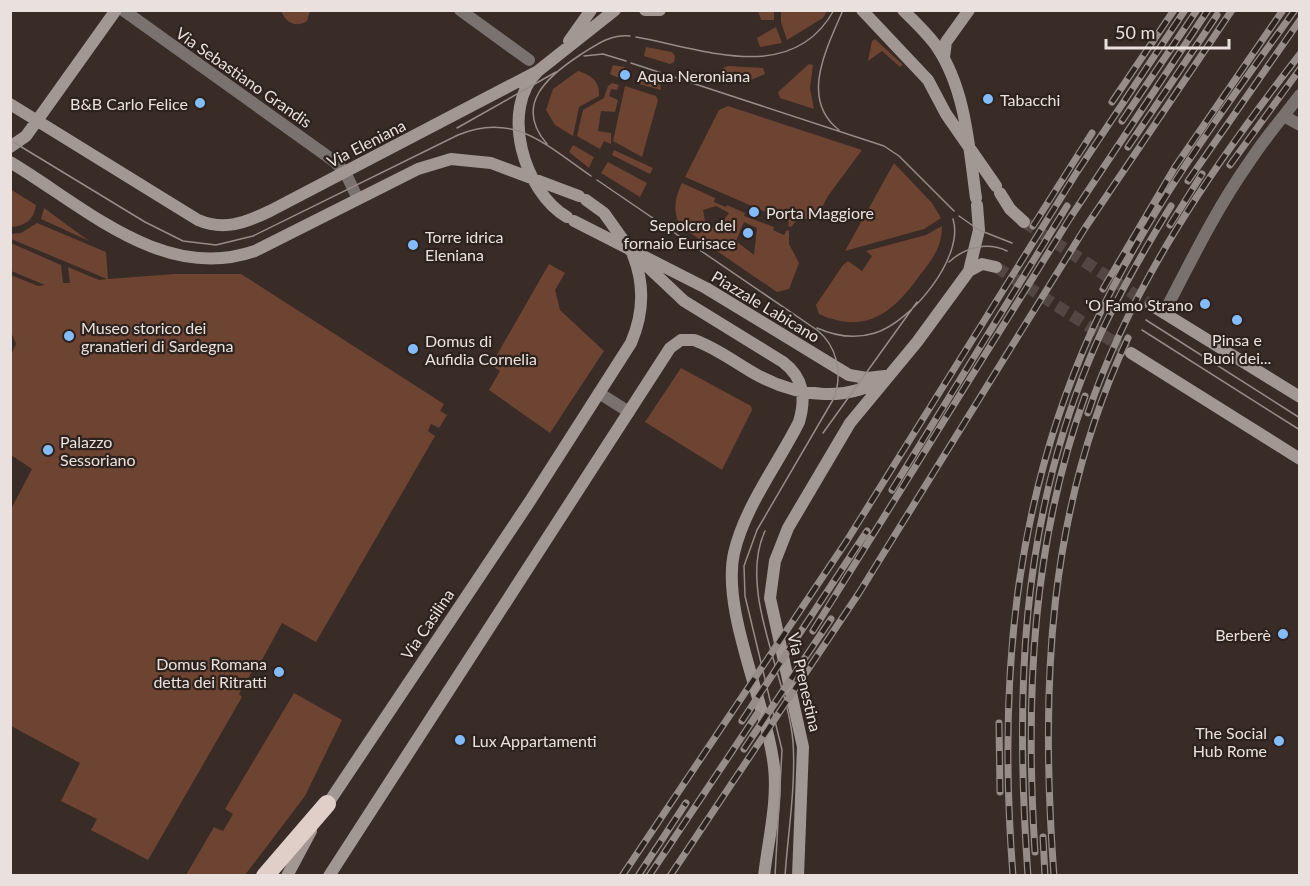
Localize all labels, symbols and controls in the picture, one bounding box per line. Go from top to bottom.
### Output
scale bar [1106,12,1229,50]
text: 50 m [1115,21,1155,43]
street label: Via Sebastiano Grandis [172,23,316,131]
place label: Aqua Neroniana [637,66,750,85]
marker: Aqua Neroniana [618,68,632,82]
place label: Tabacchi [1000,90,1060,109]
marker: Tabacchi [981,92,995,106]
place label: B&B Carlo Felice [70,94,188,113]
marker: B&B Carlo Felice [193,96,207,110]
street label: Via Eleniana [323,115,409,171]
place label: Porta Maggiore [766,203,874,222]
marker: Porta Maggiore [747,205,761,219]
place label: Sepolcro del fornaio Eurisace [624,215,736,252]
marker: Sepolcro del fornaio Eurisace [741,226,755,240]
place label: Torre idrica Eleniana [425,227,504,264]
marker: Torre idrica Eleniana [406,238,420,252]
street label: Piazzale Labicano [709,266,823,346]
place label: 'O Famo Strano [1085,295,1193,314]
marker: 'O Famo Strano [1198,297,1212,311]
marker: Pinsa e Buoi dei... [1230,313,1244,327]
place label: Museo storico dei granatieri di Sardegna [81,318,233,355]
marker: Museo storico dei granatieri di Sardegna [62,329,76,343]
place label: Pinsa e Buoi dei... [1203,330,1271,367]
place label: Domus di Aufidia Cornelia [425,331,537,368]
marker: Domus di Aufidia Cornelia [406,342,420,356]
place label: Palazzo Sessoriano [60,432,136,469]
marker: Palazzo Sessoriano [41,443,55,457]
street label: Via Casilina [397,585,457,663]
place label: Berberè [1215,625,1271,644]
marker: Berberè [1276,627,1290,641]
street label: Via Prenestina [784,631,826,733]
place label: Domus Romana detta dei Ritratti [153,654,267,691]
marker: Domus Romana detta dei Ritratti [272,665,286,679]
place label: The Social Hub Rome [1193,723,1267,760]
place label: Lux Appartamenti [472,731,597,750]
marker: Lux Appartamenti [453,733,467,747]
marker: The Social Hub Rome [1272,734,1286,748]

